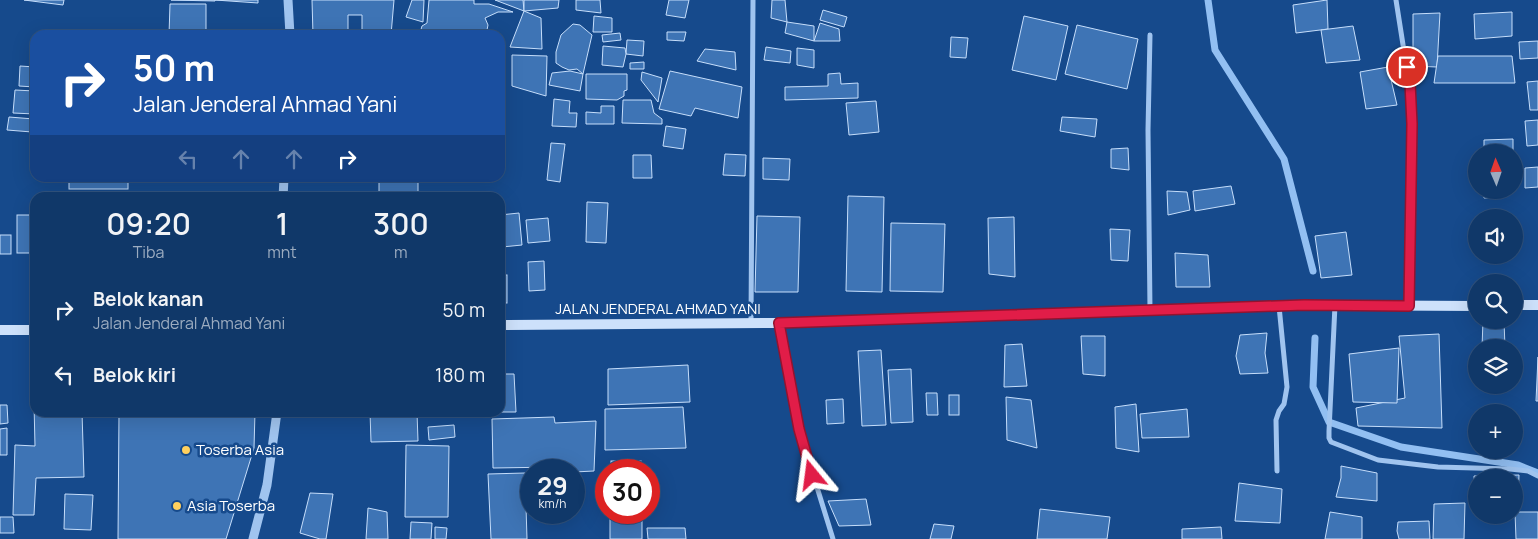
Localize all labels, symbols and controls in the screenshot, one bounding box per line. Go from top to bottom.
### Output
text: 50 m [133,44,215,92]
pin [1386,46,1428,88]
icon: right [50,50,115,115]
icon: arrive [1393,53,1421,81]
text: Jalan Jenderal Ahmad Yani [133,89,397,119]
north arrow [1468,144,1522,199]
map controls [1468,144,1523,524]
icon: left [174,145,202,173]
icon: ahead [227,145,255,173]
icon: ahead [280,145,308,173]
icon: right [333,145,361,173]
text: 09:20 [106,203,191,244]
text: 1 [276,203,288,244]
text: 300 [373,203,429,244]
button: sound [1468,209,1523,264]
text: Tiba [133,241,164,263]
text: mnt [267,241,297,263]
text: m [394,241,408,263]
button: search [1468,274,1523,329]
text: Belok kanan [93,286,203,312]
icon: right [50,296,78,324]
text: 50 m [443,297,485,323]
street label: JALAN JENDERAL AHMAD YANI [555,298,761,319]
text: Jalan Jenderal Ahmad Yani [93,312,285,334]
button: layers [1468,339,1523,394]
icon: left [50,361,78,389]
text: Belok kiri [93,362,176,388]
text: 180 m [435,362,485,388]
button: + [1468,404,1523,459]
place label: Toserba Asia [196,439,284,460]
marker: Toserba Asia [180,444,192,456]
position arrow [785,448,837,500]
speed limit sign: 30 [595,459,660,524]
text: 29 [537,468,568,503]
button: − [1468,469,1523,524]
place label: Asia Toserba [187,495,275,516]
text: km/h [539,495,566,512]
marker: Asia Toserba [171,500,183,512]

